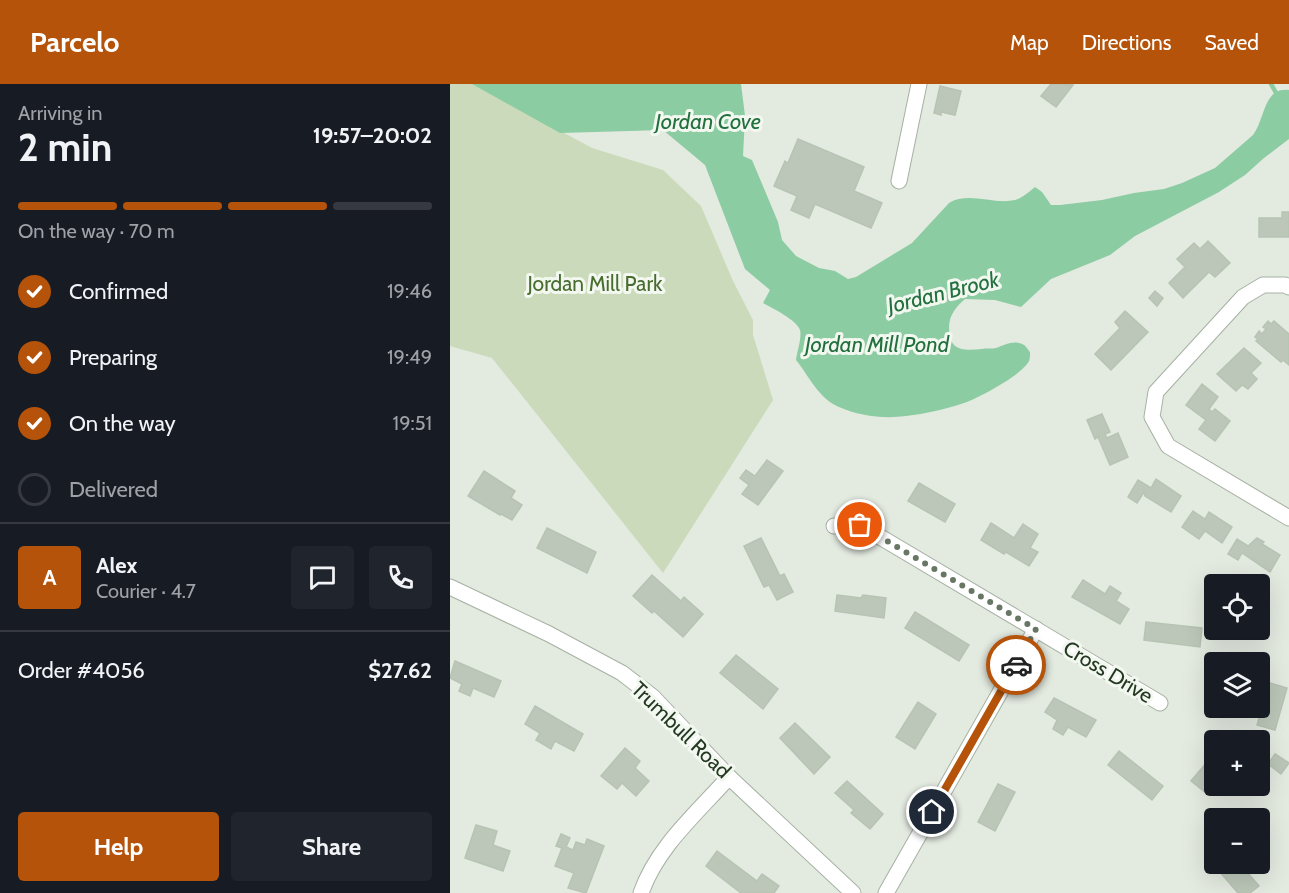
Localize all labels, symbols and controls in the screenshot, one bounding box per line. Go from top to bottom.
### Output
text: Parcelo [30,25,120,59]
text: Map [1010,30,1049,55]
text: Directions [1082,30,1171,55]
text: Saved [1204,30,1259,55]
text: Arriving in [18,101,102,125]
water label: Jordan Cove [653,108,761,135]
text: 19:57–20:02 [313,122,432,149]
text: 2 min [18,123,112,171]
text: On the way · 70 m [18,219,175,243]
water label: Jordan Brook [883,266,1002,320]
park label: Jordan Mill Park [527,271,663,296]
icon: check [18,275,51,308]
text: Confirmed [69,278,168,305]
text: 19:46 [387,279,432,303]
water label: Jordan Mill Pond [803,331,950,358]
icon: check [18,341,51,374]
text: Preparing [69,344,157,371]
text: 19:49 [387,345,432,369]
icon: check [18,407,51,440]
text: On the way [69,410,176,437]
text: 19:51 [393,411,432,435]
text: Delivered [69,476,158,503]
pin [834,499,885,550]
icon: bag [843,508,876,541]
button: chat [291,546,354,609]
button: phone [369,546,432,609]
text: Alex [96,552,137,579]
text: A [43,564,56,591]
map controls [1204,574,1270,874]
button: locate [1204,574,1270,640]
text: Courier · 4.7 [96,579,196,603]
courier [986,635,1046,695]
street label: Cross Drive [1059,635,1158,708]
icon: car [1000,649,1033,682]
button: layers [1204,652,1270,718]
text: Order #4056 [18,657,145,684]
text: $27.62 [368,657,432,684]
street label: Trumbull Road [627,676,736,783]
button: + [1204,730,1270,796]
pin [906,786,957,837]
icon: home [915,795,948,828]
button: − [1204,808,1270,874]
button: Help [18,812,219,881]
button: Share [231,812,432,881]

